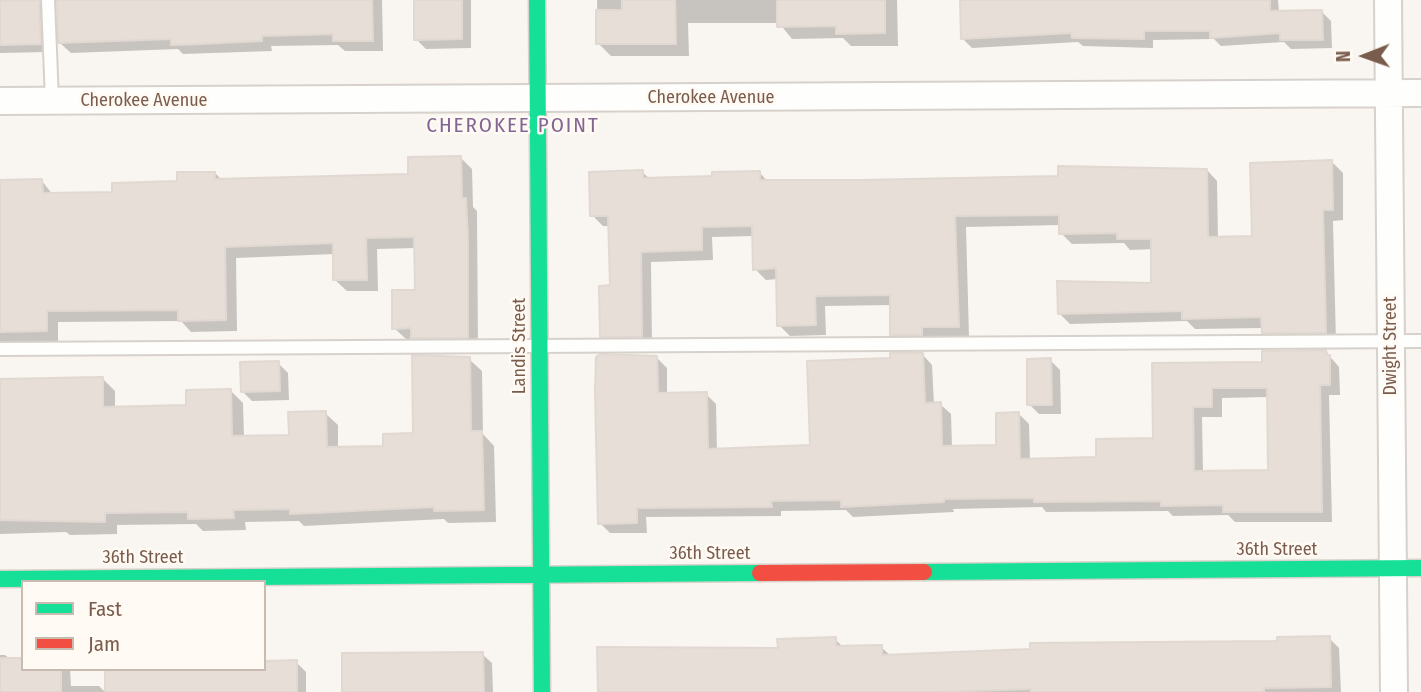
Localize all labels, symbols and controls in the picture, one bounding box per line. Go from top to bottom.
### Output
north arrow [1330,21,1400,91]
text: N [1332,50,1355,62]
street label: Cherokee Avenue [648,87,774,109]
street label: Cherokee Avenue [81,90,207,112]
district label: CHEROKEE POINT [428,113,598,139]
street label: Dwight Street [1380,296,1402,396]
street label: Landis Street [509,298,531,394]
street label: 36th Street [1237,539,1317,561]
street label: 36th Street [670,543,750,565]
street label: 36th Street [103,547,183,569]
legend [21,580,266,671]
text: Fast [88,596,122,622]
text: Jam [88,631,120,657]

